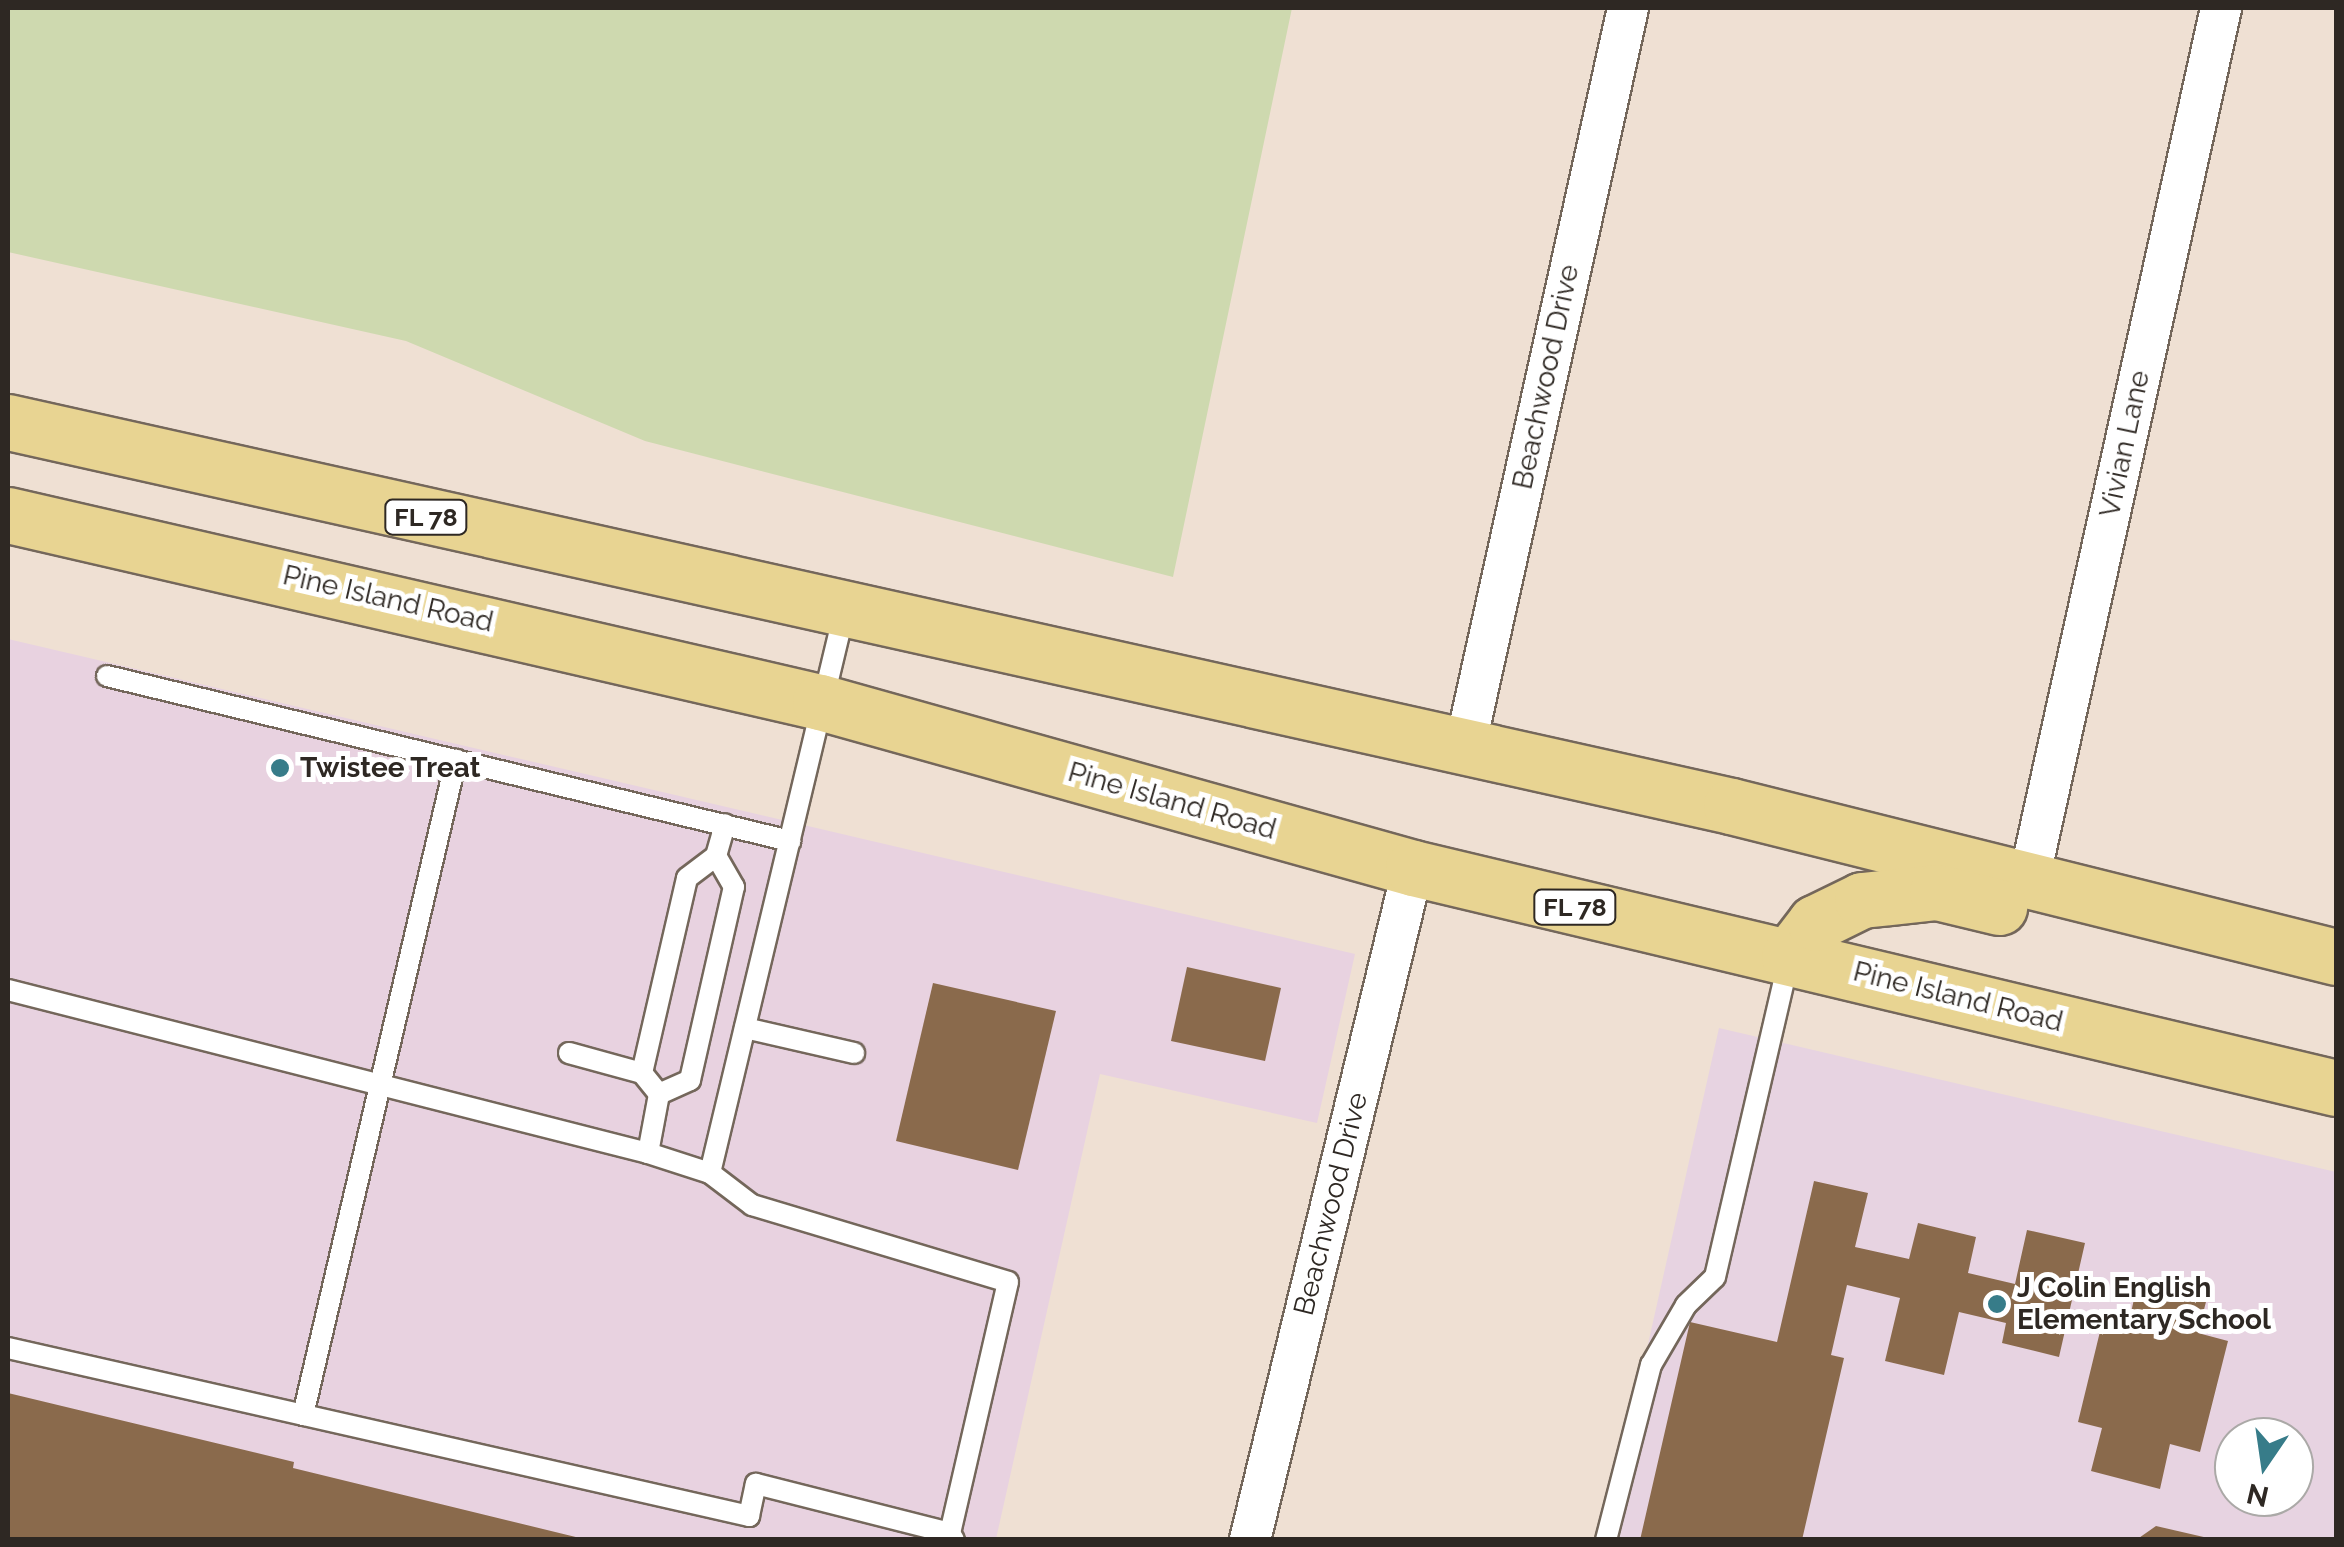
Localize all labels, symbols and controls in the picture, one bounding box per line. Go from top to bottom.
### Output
street label: Beachwood Drive [1506,262,1586,492]
street label: Vivian Lane [2093,368,2157,520]
road number: FL 78 [384,497,468,537]
street label: Pine Island Road [280,558,496,640]
place label: Twistee Treat [300,751,481,785]
street label: Pine Island Road [1064,755,1280,847]
marker: Twistee Treat [269,757,291,779]
road number: FL 78 [1532,887,1618,927]
street label: Pine Island Road [1850,955,2066,1039]
street label: Beachwood Drive [1287,1089,1375,1319]
place label: J Colin English Elementary School [2017,1271,2272,1337]
marker: J Colin English Elementary School [1986,1293,2008,1315]
north arrow [2214,1417,2314,1517]
text: N [2243,1476,2272,1513]

